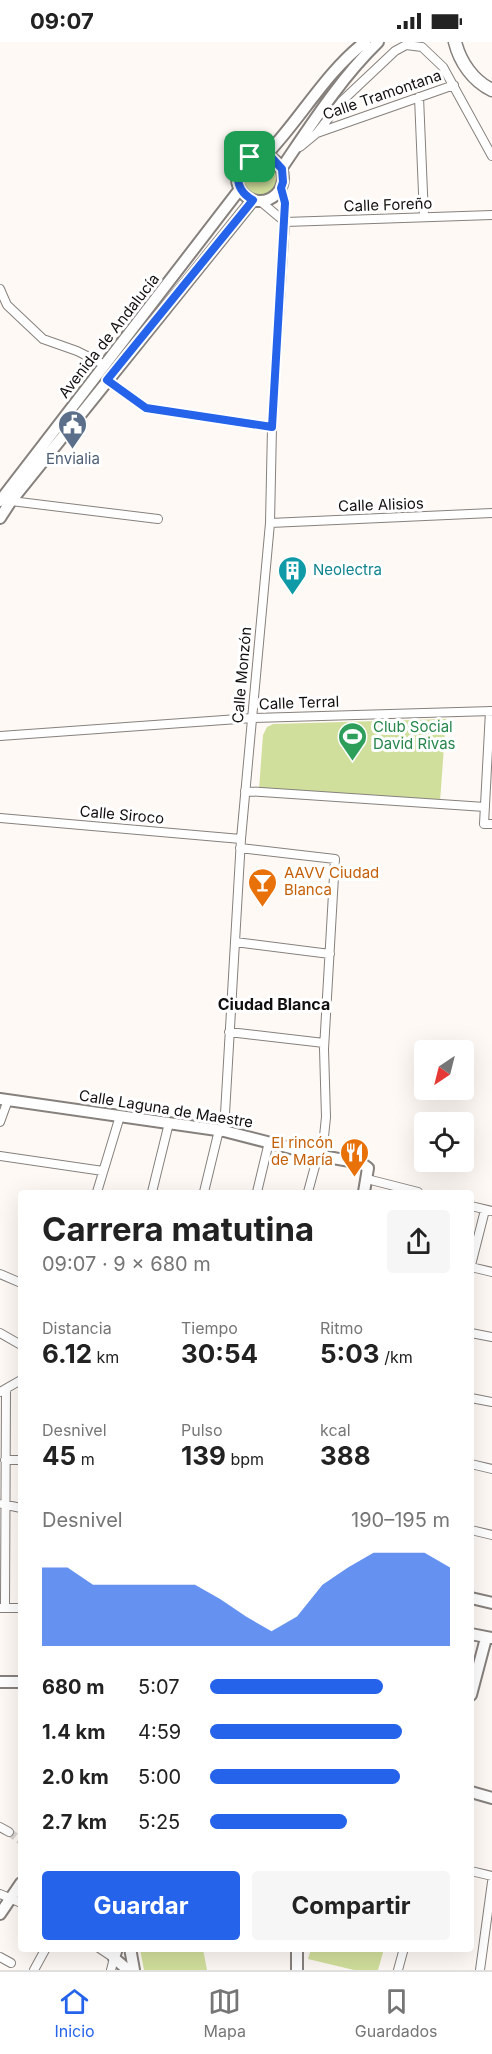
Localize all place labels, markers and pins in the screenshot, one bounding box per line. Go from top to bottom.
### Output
pin [224,131,275,182]
public building icon: Envialia [57,408,89,450]
place label: Envialia [46,449,100,468]
building icon: Neolectra [276,554,308,596]
place label: Neolectra [313,560,382,579]
place label: Club Social David Rivas [373,717,456,753]
sports icon: Club Social David Rivas [336,720,368,762]
place label: AAVV Ciudad Blanca [284,863,379,899]
bar icon: AAVV Ciudad Blanca [247,866,279,908]
place label: El rincón de María [271,1133,333,1169]
restaurant icon: El rincón de María [338,1136,370,1178]

